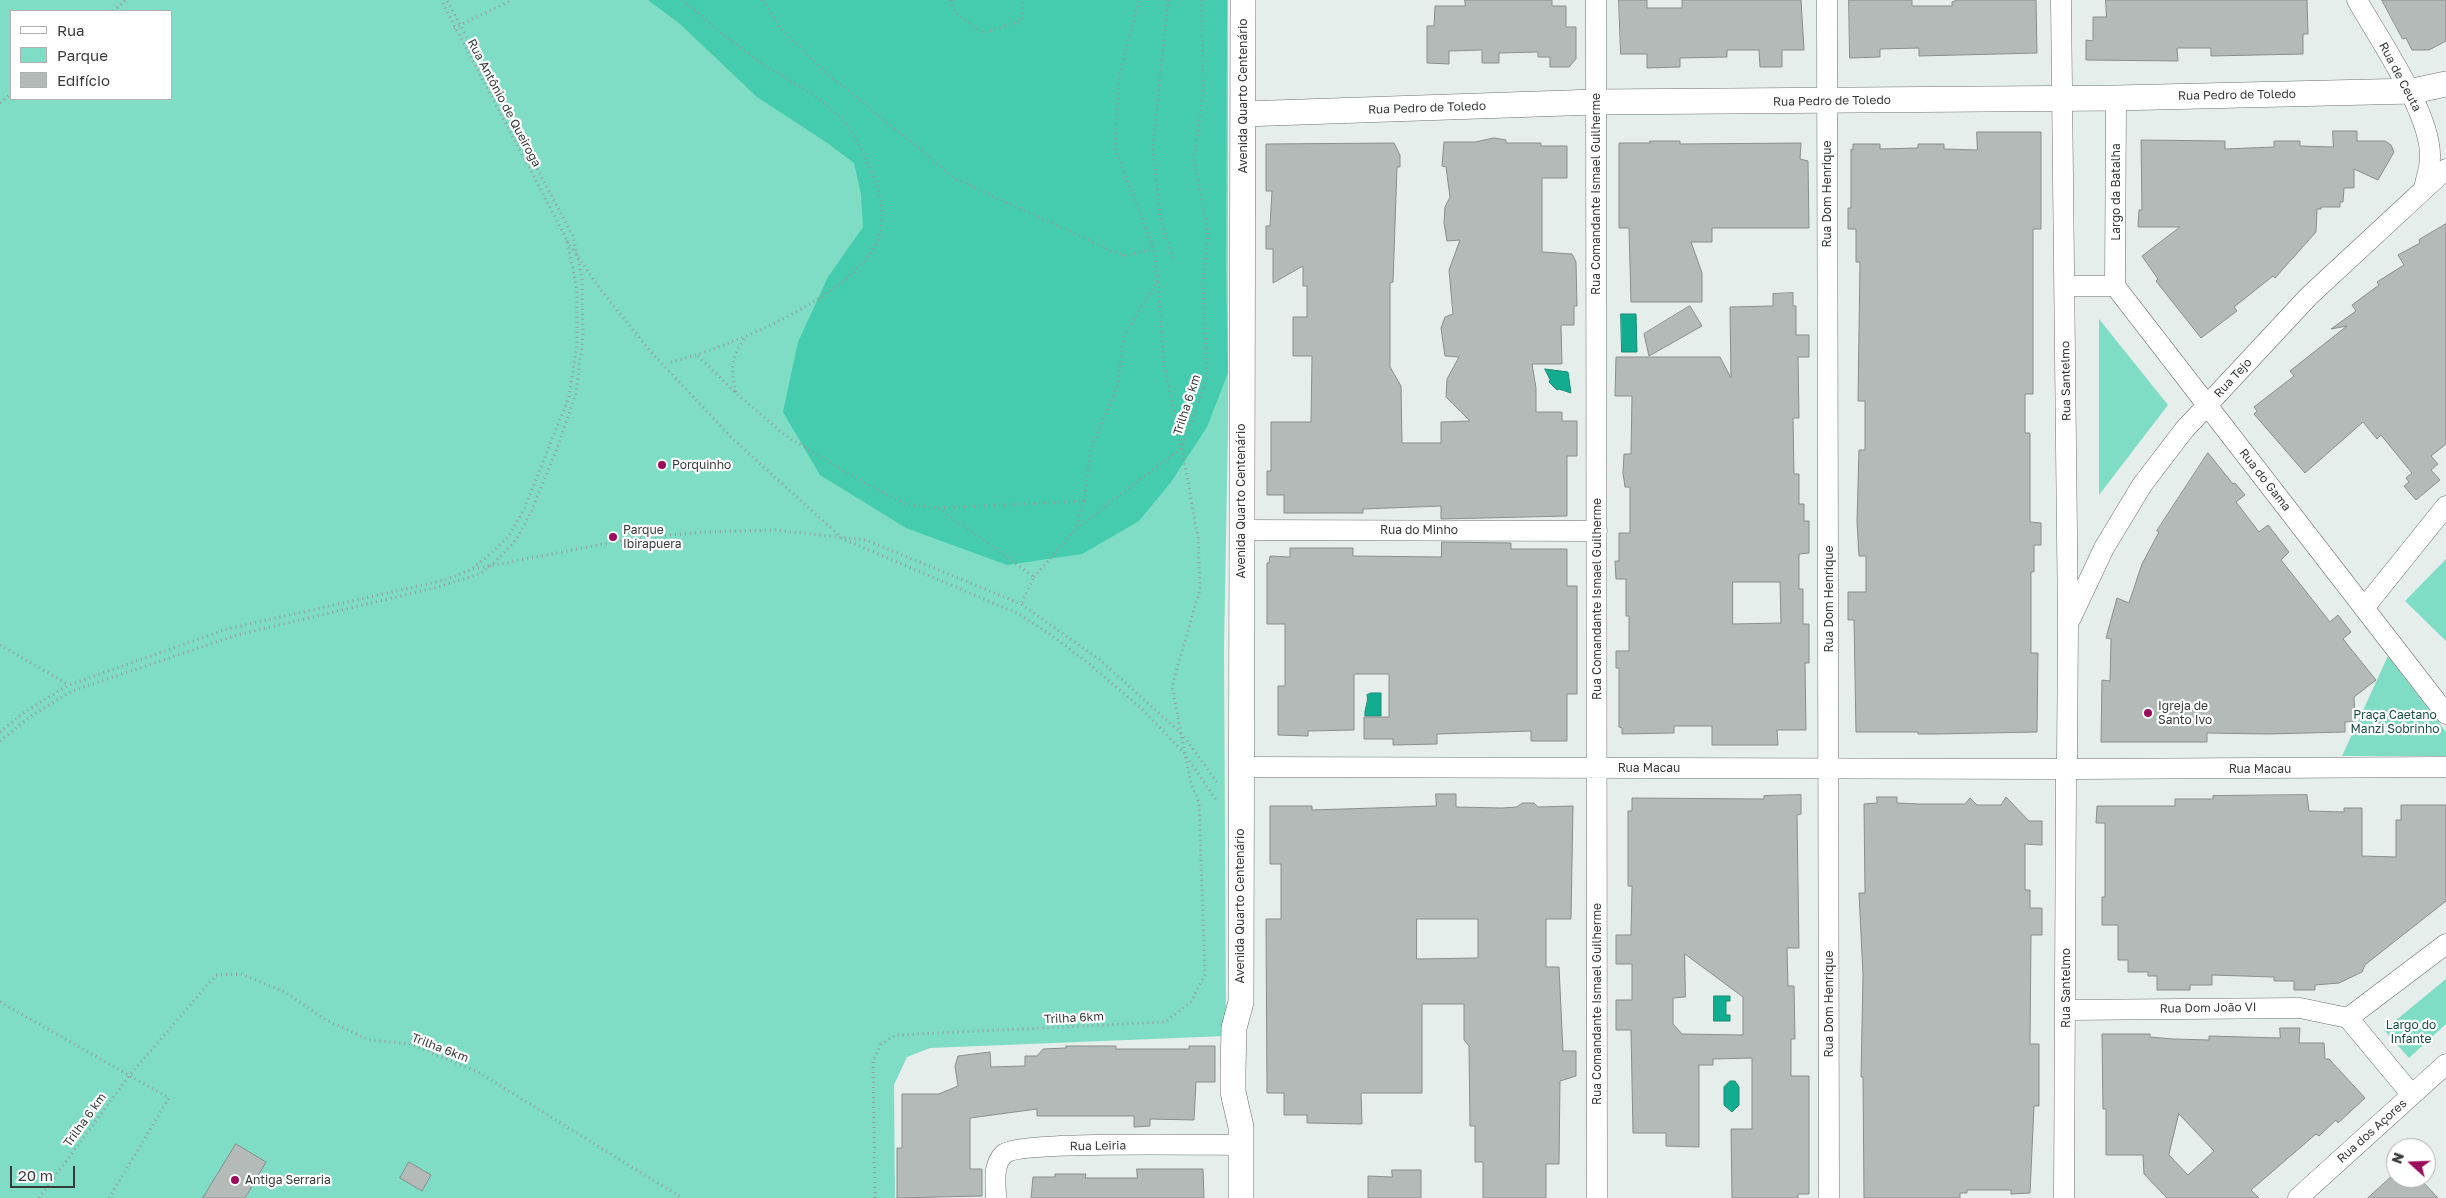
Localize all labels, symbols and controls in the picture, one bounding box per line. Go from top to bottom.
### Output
legend [10,10,172,100]
street label: Avenida Quarto Centenário [1236,19,1250,173]
text: Rua [57,21,84,39]
street label: Rua Antônio de Queiroga [464,37,544,169]
street label: Rua de Ceuta [2376,40,2424,114]
text: Parque [57,46,108,64]
text: Edifício [57,71,110,89]
street label: Rua Pedro de Toledo [2178,87,2296,103]
street label: Rua Comandante Ismael Guilherme [1589,93,1603,295]
street label: Rua Pedro de Toledo [1773,93,1891,109]
street label: Rua Pedro de Toledo [1368,99,1486,117]
street label: Rua Dom Henrique [1820,140,1834,248]
street label: Largo da Batalha [2109,143,2123,241]
street label: Rua Santelmo [2058,341,2074,421]
street label: Rua Tejo [2211,355,2255,401]
street label: Trilha 6 km [1170,373,1204,437]
street label: Avenida Quarto Centenário [1234,424,1248,578]
street label: Rua do Gama [2236,446,2294,514]
place label: Porquinho [672,458,731,472]
marker: Porquinho [656,459,668,471]
street label: Rua Comandante Ismael Guilherme [1590,498,1604,700]
place label: Parque Ibirapuera [623,523,682,551]
street label: Rua do Minho [1380,523,1458,537]
marker: Parque Ibirapuera [607,531,619,543]
street label: Rua Dom Henrique [1822,545,1836,653]
place label: Igreja de Santo Ivo [2158,699,2212,727]
marker: Igreja de Santo Ivo [2142,707,2154,719]
park label: Praça Caetano Manzi Sobrinho [2351,708,2439,736]
street label: Rua Macau [1618,761,1680,775]
street label: Rua Macau [2229,762,2291,776]
street label: Avenida Quarto Centenário [1233,829,1247,983]
street label: Rua Comandante Ismael Guilherme [1590,903,1604,1105]
street label: Rua Santelmo [2059,948,2073,1028]
street label: Rua Dom Henrique [1822,950,1836,1058]
street label: Rua Dom João VI [2159,1000,2257,1016]
street label: Trilha 6km [1044,1009,1104,1027]
park label: Largo do Infante [2386,1018,2436,1046]
street label: Trilha 6km [409,1031,471,1065]
street label: Trilha 6 km [61,1090,109,1150]
street label: Rua dos Açores [2334,1096,2410,1166]
street label: Rua Leiria [1070,1138,1126,1154]
north arrow [2386,1138,2436,1188]
text: N [2388,1150,2407,1166]
scale bar [12,1156,78,1188]
text: 20 m [18,1166,53,1184]
place label: Antiga Serraria [245,1173,331,1187]
marker: Antiga Serraria [229,1174,241,1186]

